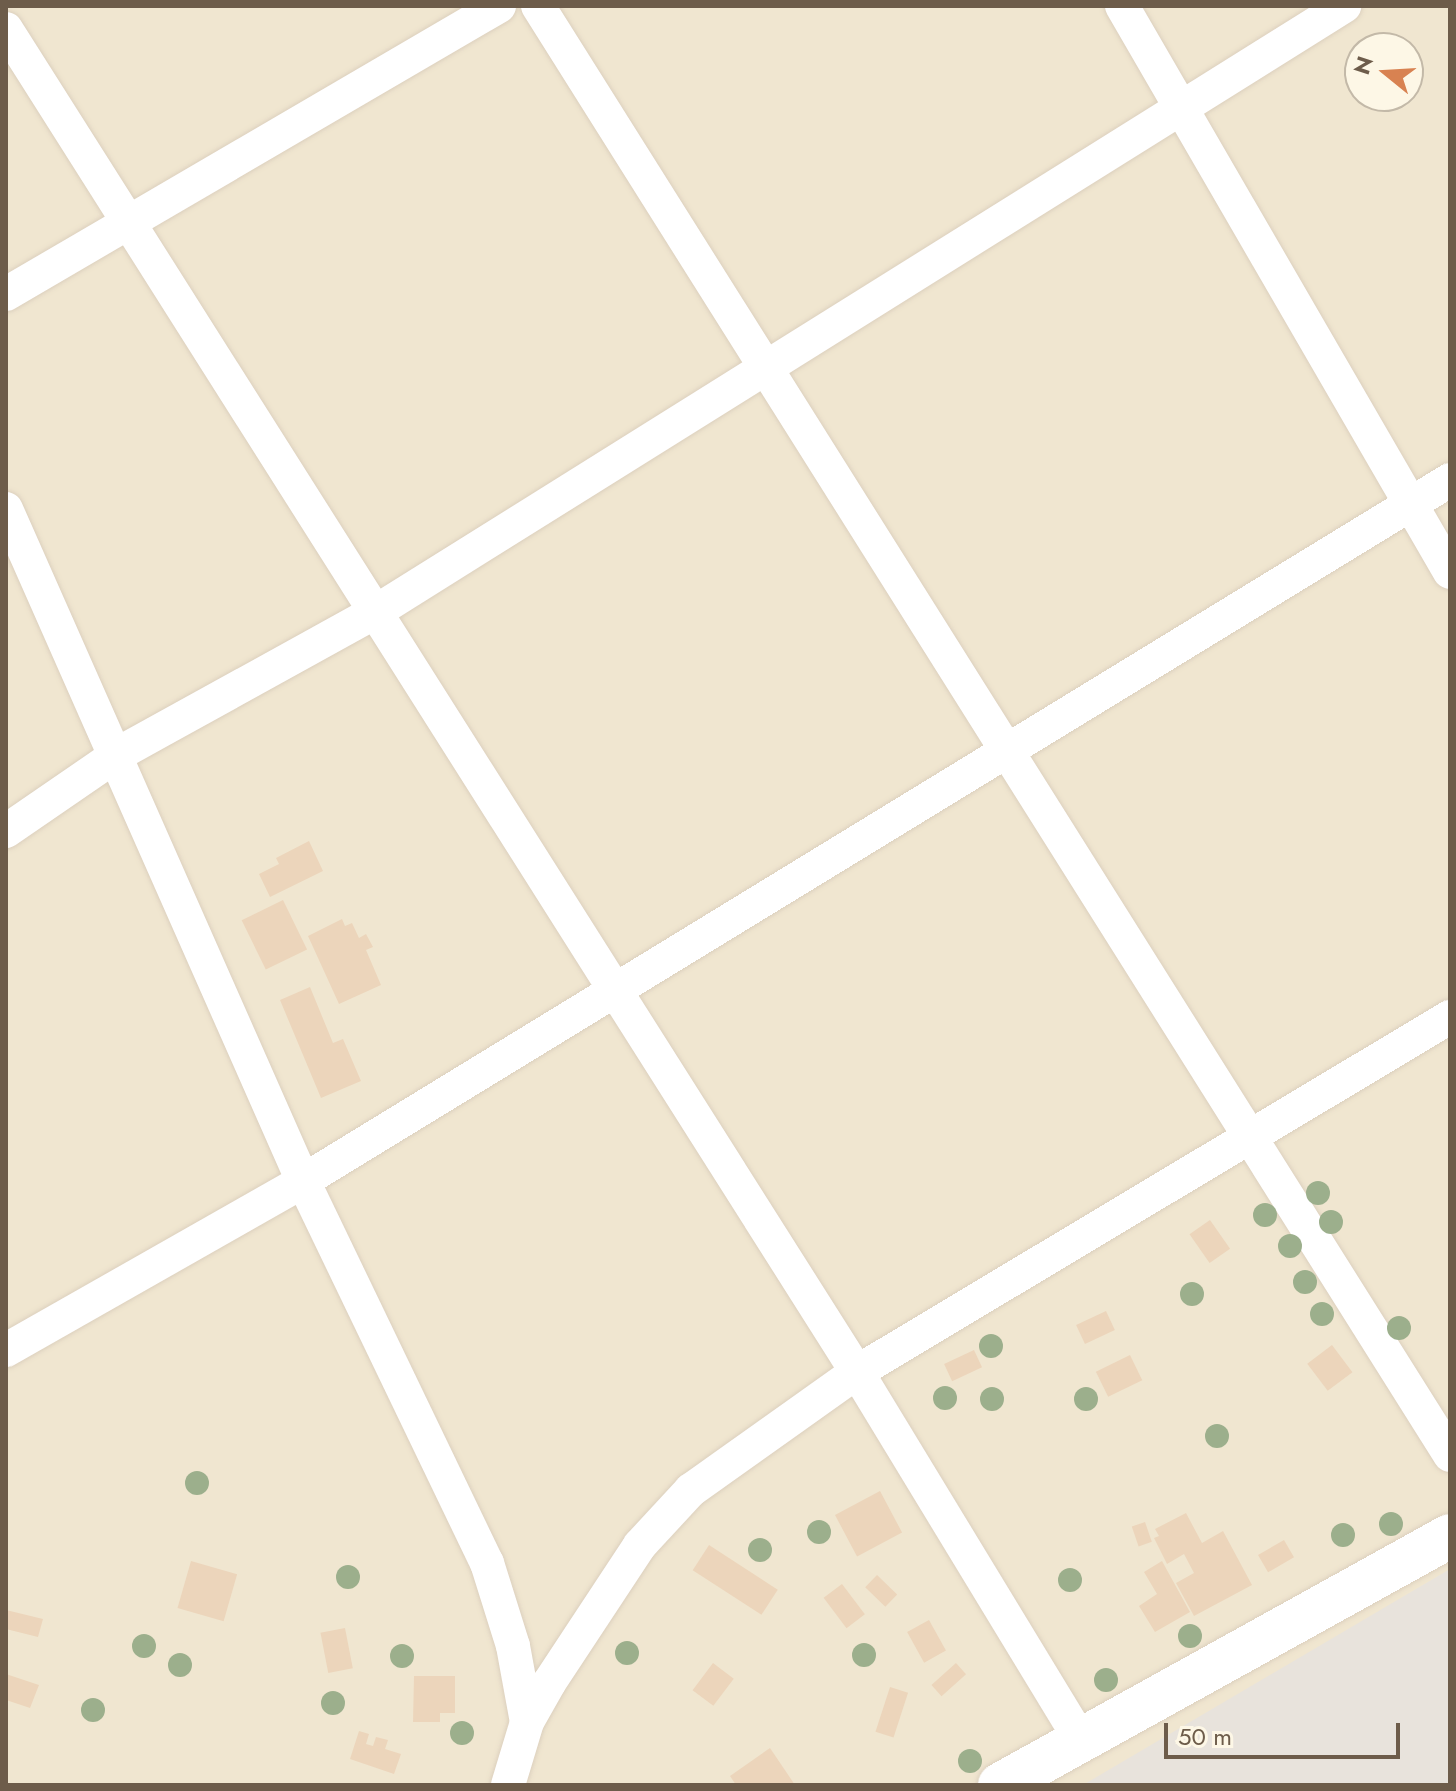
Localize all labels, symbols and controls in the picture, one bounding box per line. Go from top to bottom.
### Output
north arrow [1344,32,1424,112]
text: N [1345,52,1381,78]
scale bar [1168,1707,1404,1757]
text: 50 m [1178,1719,1232,1754]

